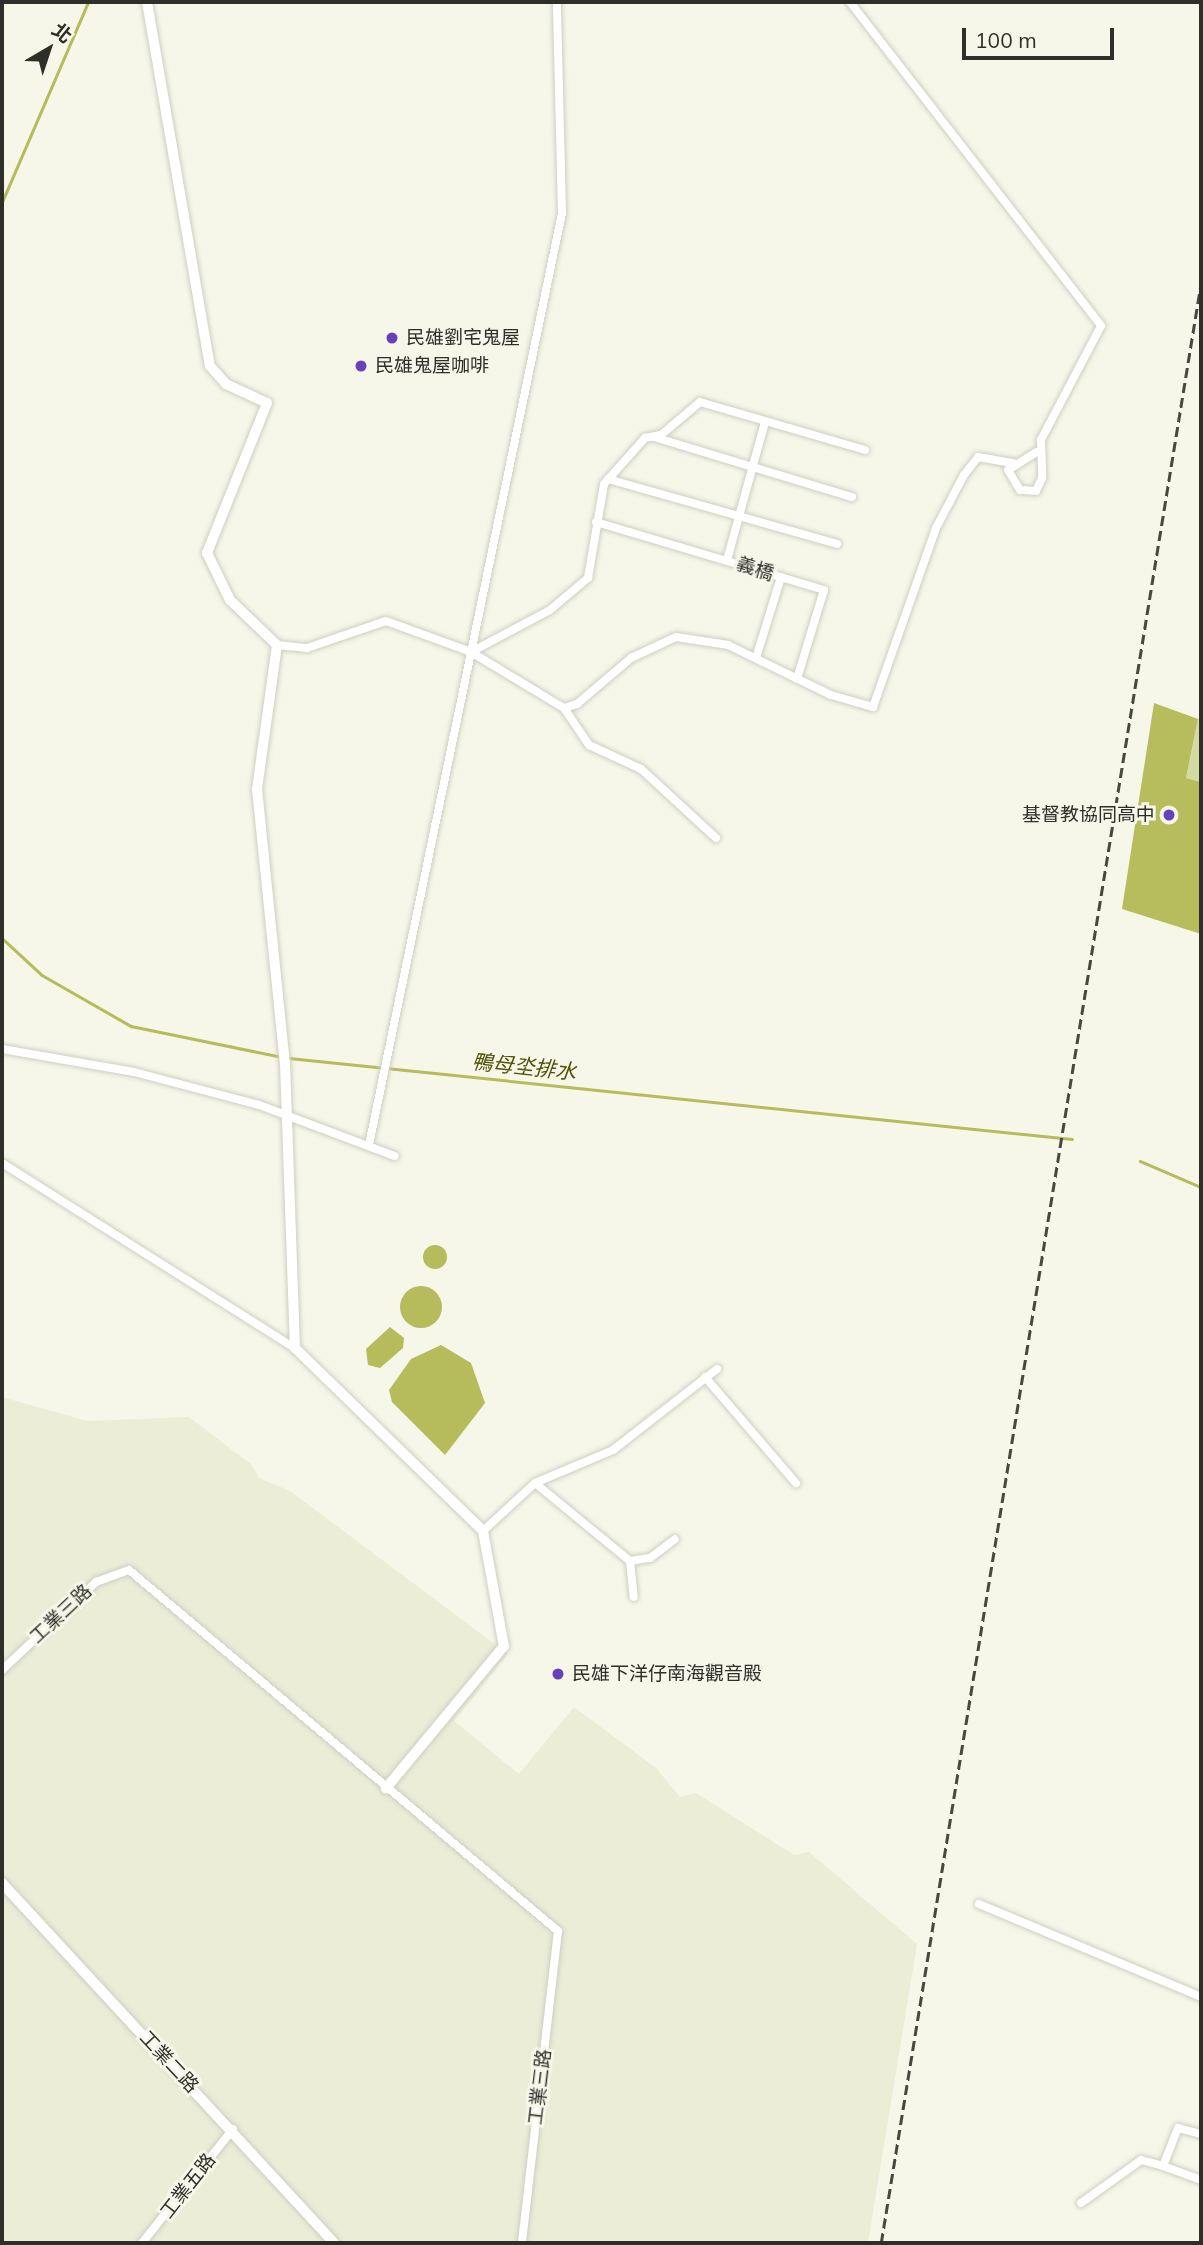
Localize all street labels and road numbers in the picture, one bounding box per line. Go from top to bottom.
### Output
street label: 義橋 [733,553,777,585]
street label: 工業三路 [25,1580,97,1648]
street label: 工業二路 [135,2026,203,2098]
street label: 工業三路 [524,2048,556,2126]
street label: 工業五路 [156,2149,220,2223]

